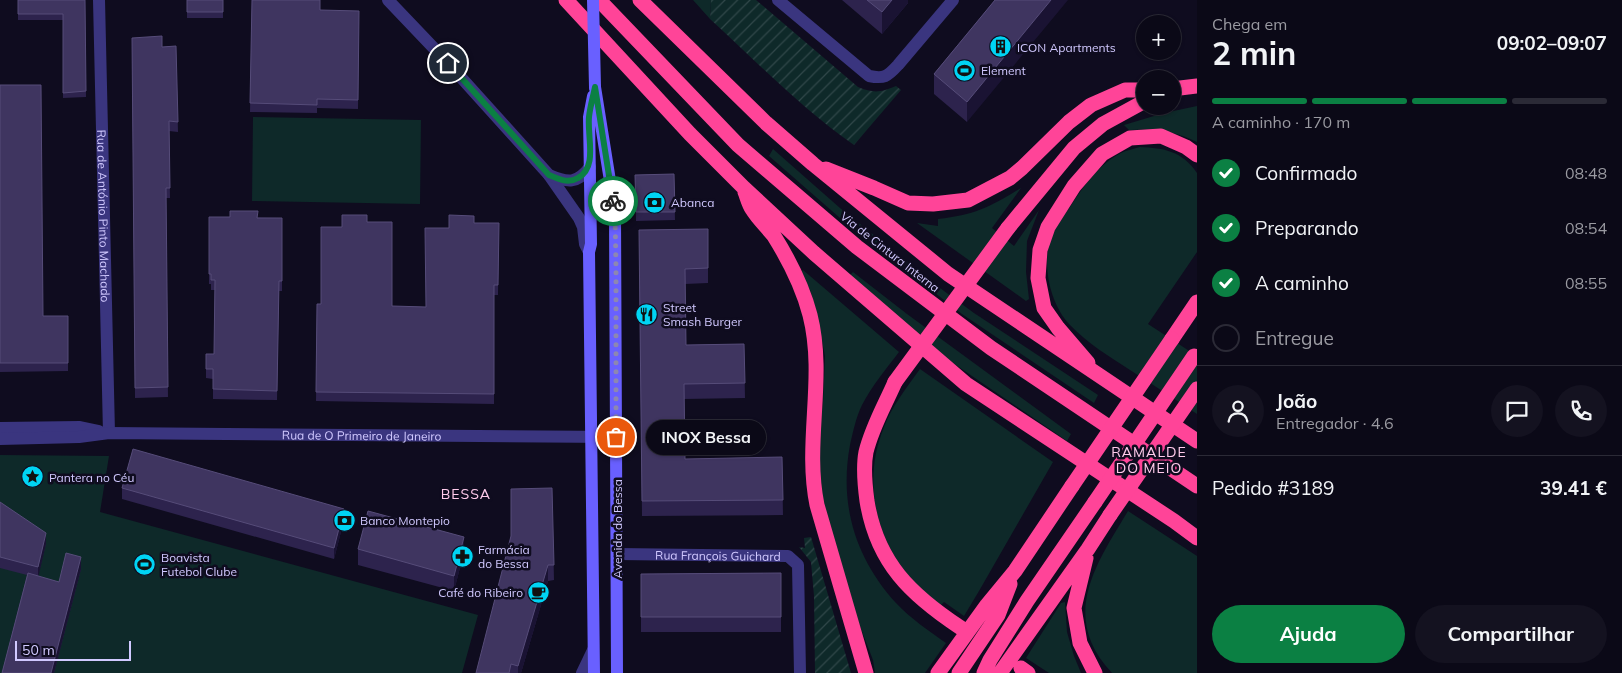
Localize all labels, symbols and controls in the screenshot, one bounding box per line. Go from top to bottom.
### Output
text: Chega em [1212,14,1287,34]
map controls [1136,15,1181,115]
button: + [1136,15,1181,60]
text: 09:02–09:07 [1497,31,1607,55]
text: 2 min [1212,33,1296,73]
building icon: ICON Apartments [989,35,1013,59]
place label: ICON Apartments [1017,40,1116,55]
pin [427,42,469,84]
icon: home [434,49,462,77]
sports icon: Element [953,58,977,82]
place label: Element [981,63,1026,78]
button: − [1136,70,1181,115]
text: A caminho · 170 m [1212,112,1350,132]
street label: Rua de António Pinto Machado [94,129,113,303]
icon: check [1212,159,1240,187]
text: Confirmado [1255,161,1357,185]
text: 08:48 [1565,163,1607,183]
courier [588,176,638,226]
icon: bike [599,187,627,215]
bank icon: Abanca [643,190,667,214]
place label: Abanca [671,195,714,210]
street label: Via de Cintura Interna [837,209,943,295]
icon: check [1212,214,1240,242]
text: Preparando [1255,216,1359,240]
text: 08:54 [1565,218,1607,238]
icon: check [1212,269,1240,297]
text: A caminho [1255,271,1349,295]
text: 08:55 [1565,273,1607,293]
place label: Street Smash Burger [663,300,742,329]
restaurant icon: Street Smash Burger [635,302,659,326]
text: Entregue [1255,326,1334,350]
button: person [1212,385,1264,437]
button: chat [1491,385,1543,437]
button: phone [1555,385,1607,437]
text: João [1276,389,1317,413]
text: Entregador · 4.6 [1276,413,1393,433]
pin [595,416,637,458]
callout: INOX Bessa [646,420,766,454]
icon: bag [602,423,630,451]
street label: Rua de O Primeiro de Janeiro [282,427,442,443]
text: INOX Bessa [661,427,751,447]
district label: RAMALDE DO MEIO [1111,443,1187,477]
place icon: Pantera no Céu [21,465,45,489]
place label: Pantera no Céu [49,470,134,485]
text: Pedido #3189 [1212,476,1334,500]
text: 39.41 € [1540,476,1607,500]
street label: Avenida do Bessa [610,479,625,579]
district label: BESSA [441,485,491,503]
bank icon: Banco Montepio [332,508,356,532]
place label: Banco Montepio [360,513,450,528]
place label: Farmácia do Bessa [478,542,530,571]
pharmacy icon: Farmácia do Bessa [450,544,474,568]
street label: Rua François Guichard [655,547,781,563]
place label: Boavista Futebol Clube [161,550,237,579]
sports icon: Boavista Futebol Clube [133,552,157,576]
cafe icon: Café do Ribeiro [527,580,551,604]
place label: Café do Ribeiro [438,585,523,600]
button: Ajuda [1212,605,1405,663]
button: Compartilhar [1415,605,1607,663]
scale bar [15,638,131,661]
text: 50 m [22,641,55,659]

